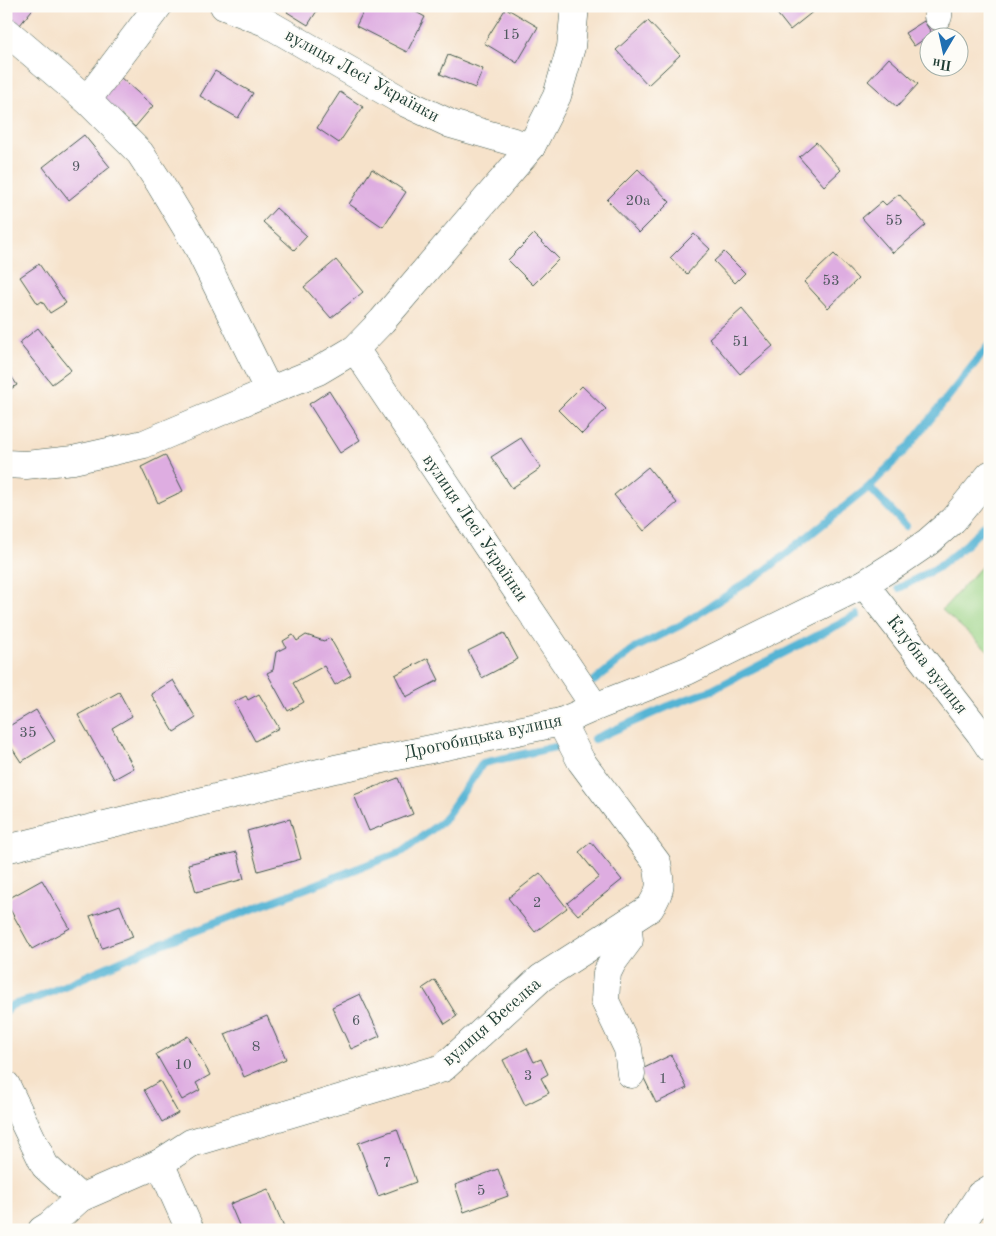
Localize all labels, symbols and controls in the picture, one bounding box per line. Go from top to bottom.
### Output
street label: вулиця Лесі Українки [282,26,442,126]
house number: 15 [502,28,520,43]
north arrow [918,28,968,78]
text: Пн [931,55,953,72]
house number: 9 [72,160,80,175]
house number: 20а [626,194,651,209]
house number: 55 [885,214,903,229]
house number: 53 [822,274,840,289]
house number: 51 [732,335,750,350]
street label: вулиця Лесі Українки [419,451,531,605]
street label: Клубна вулиця [883,612,971,718]
street label: Дрогобицька вулиця [402,711,564,763]
house number: 35 [19,726,37,741]
house number: 2 [533,896,541,911]
street label: вулиця Веселка [439,974,545,1069]
house number: 6 [352,1014,360,1029]
house number: 8 [252,1040,260,1055]
house number: 10 [174,1058,192,1073]
house number: 3 [524,1069,532,1084]
house number: 1 [659,1072,667,1087]
house number: 7 [383,1156,391,1171]
house number: 5 [477,1184,485,1199]

